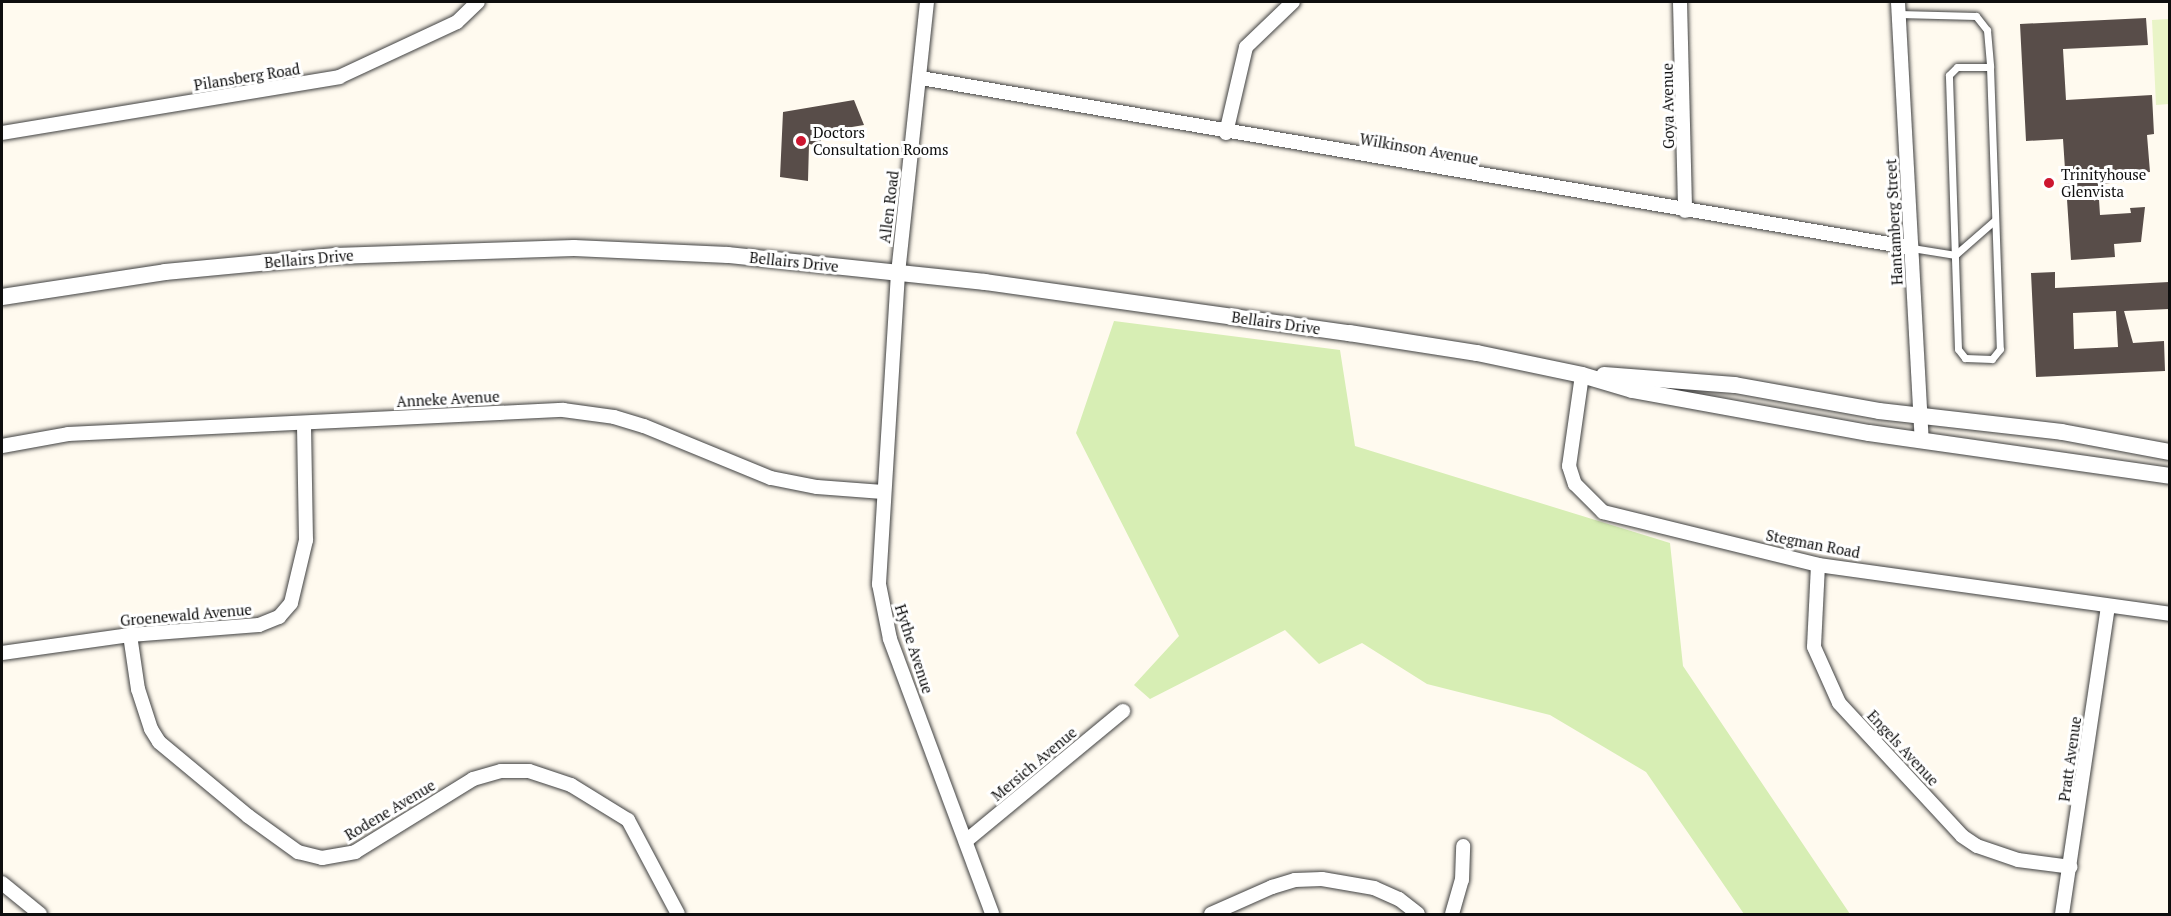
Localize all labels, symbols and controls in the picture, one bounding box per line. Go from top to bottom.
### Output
street label: Pilansberg Road [193,60,301,94]
street label: Goya Avenue [1658,63,1678,149]
place label: Doctors Consultation Rooms [813,123,948,158]
street label: Wilkinson Avenue [1358,130,1480,168]
marker: Doctors Consultation Rooms [794,134,808,148]
street label: Hantamberg Street [1882,158,1906,286]
place label: Trinityhouse Glenvista [2061,165,2146,200]
street label: Allen Road [876,170,902,244]
marker: Trinityhouse Glenvista [2042,176,2056,190]
street label: Bellairs Drive [264,246,354,272]
street label: Bellairs Drive [749,248,839,276]
street label: Bellairs Drive [1230,308,1322,338]
street label: Anneke Avenue [396,387,500,411]
street label: Stegman Road [1764,526,1862,562]
street label: Groenewald Avenue [119,600,253,630]
street label: Hythe Avenue [891,602,937,696]
street label: Engels Avenue [1863,706,1943,790]
street label: Pratt Avenue [2055,715,2085,803]
street label: Mersich Avenue [988,723,1080,805]
street label: Rodene Avenue [341,776,439,844]

